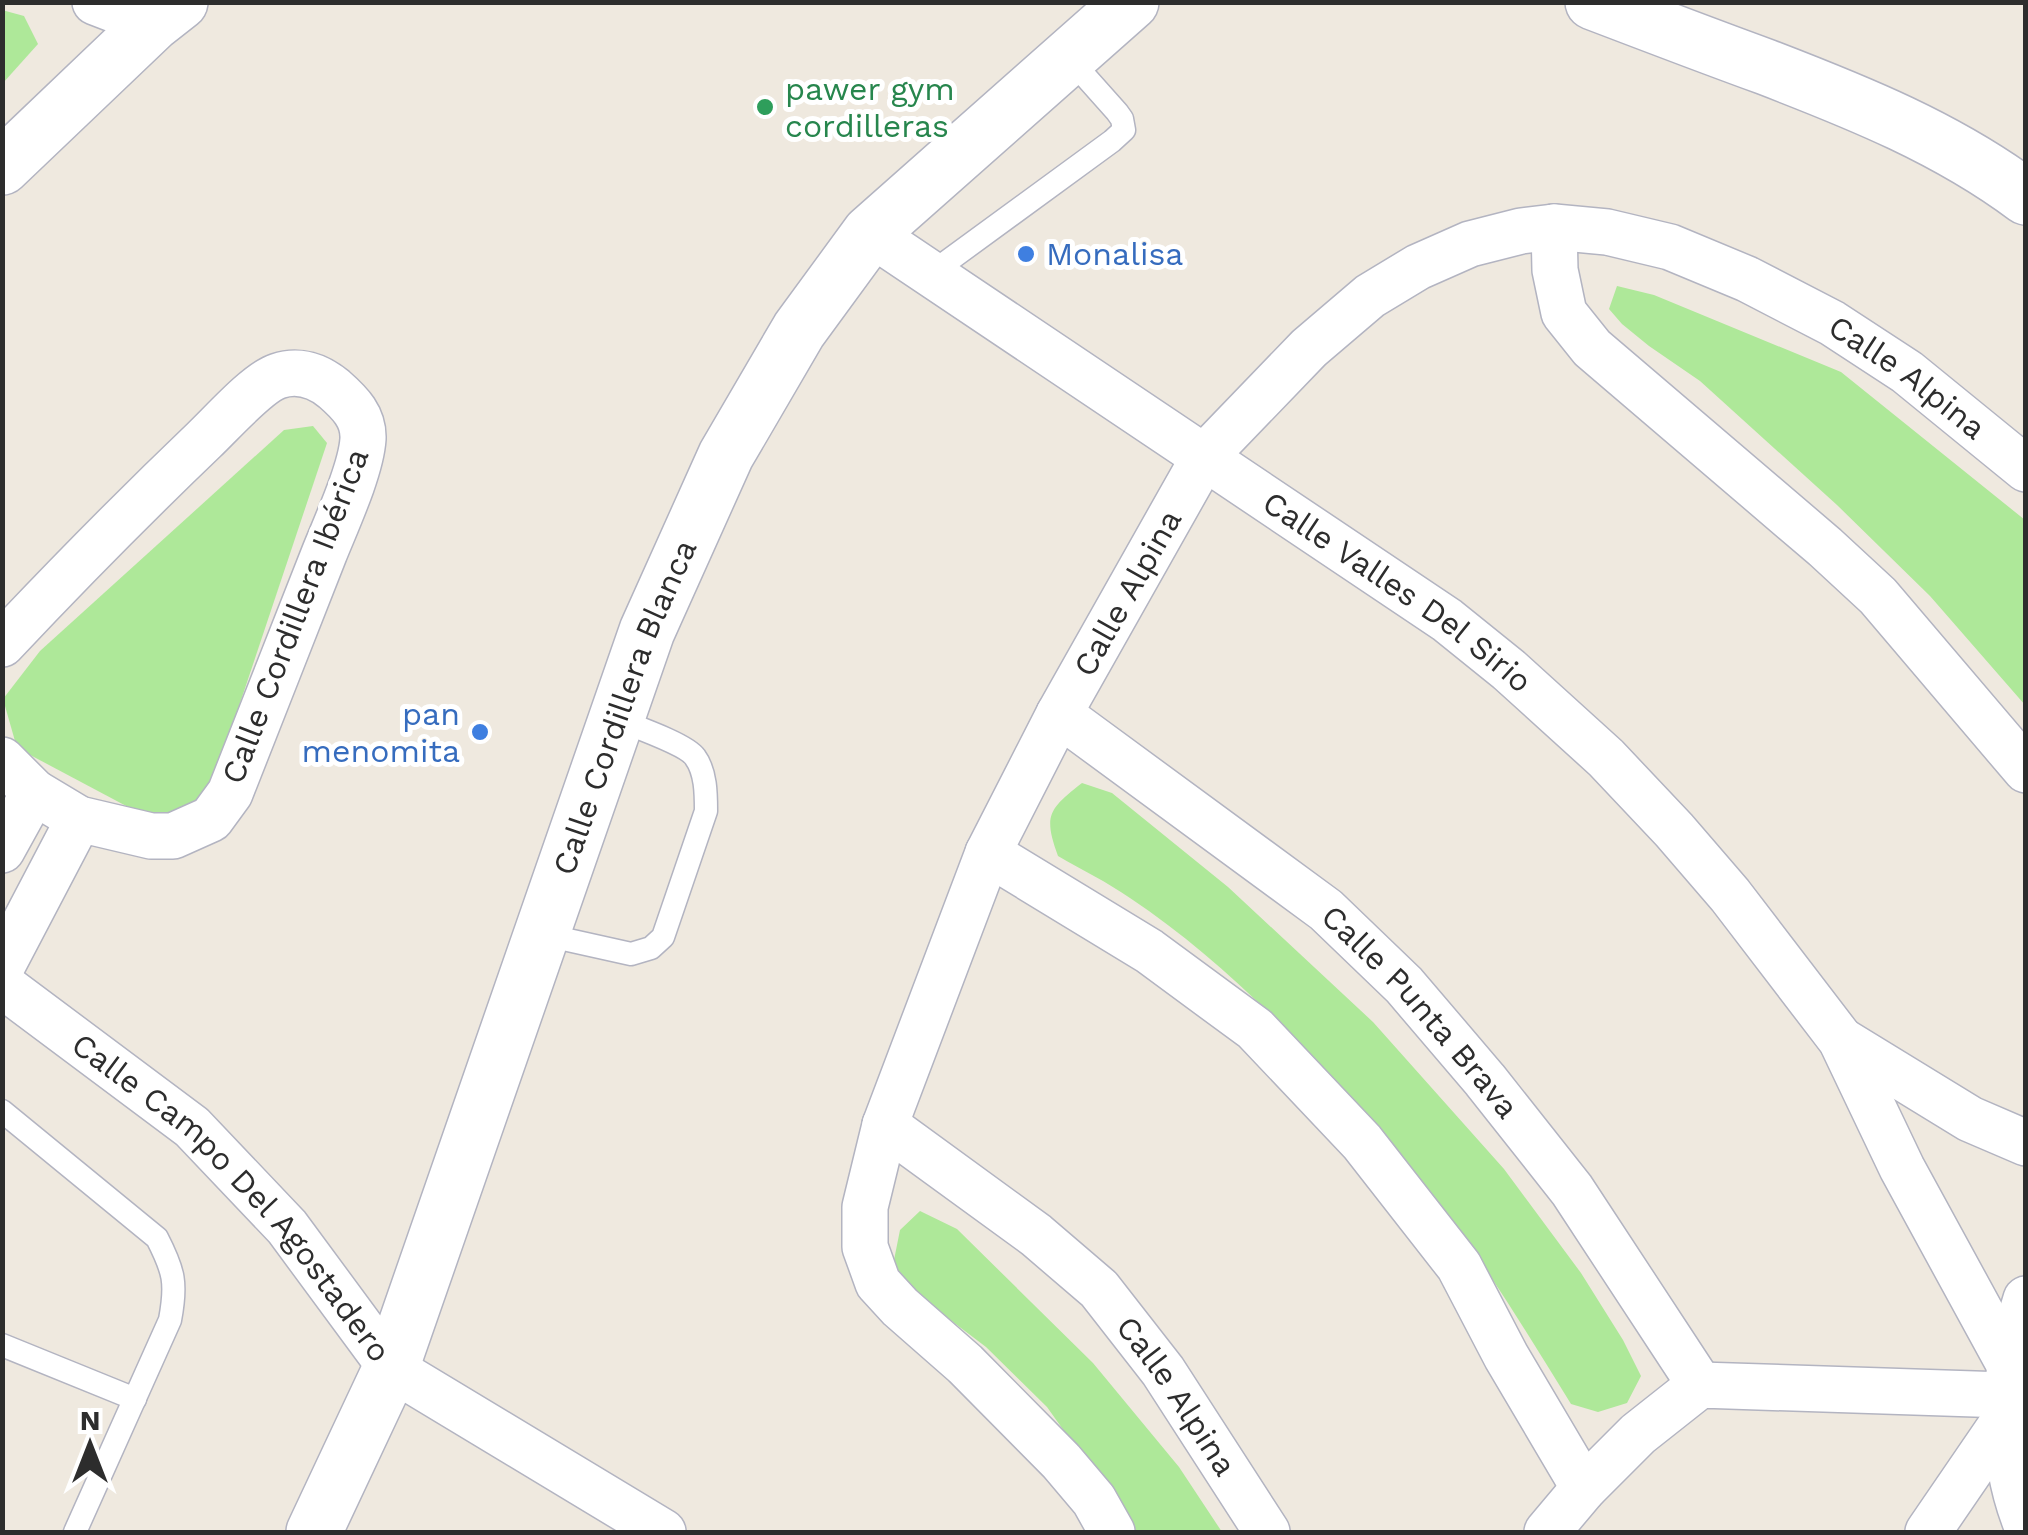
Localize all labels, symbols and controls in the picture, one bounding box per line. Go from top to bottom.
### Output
place label: pawer gym cordilleras [785,70,955,145]
marker: pawer gym cordilleras [754,96,776,118]
place label: Monalisa [1046,235,1183,273]
marker: Monalisa [1015,243,1037,265]
street label: Calle Alpina [1822,307,1993,447]
street label: Calle Cordillera Ibérica [214,443,376,789]
street label: Calle Valles Del Sirio [1256,483,1540,700]
street label: Calle Alpina [1065,503,1189,683]
street label: Calle Cordillera Blanca [545,534,705,880]
place label: pan menomita [302,695,460,770]
marker: pan menomita [469,721,491,743]
street label: Calle Punta Brava [1314,897,1527,1126]
street label: Calle Campo Del Agostadero [64,1025,399,1369]
street label: Calle Alpina [1108,1309,1245,1483]
north arrow [40,1395,140,1495]
text: N [80,1404,100,1437]

